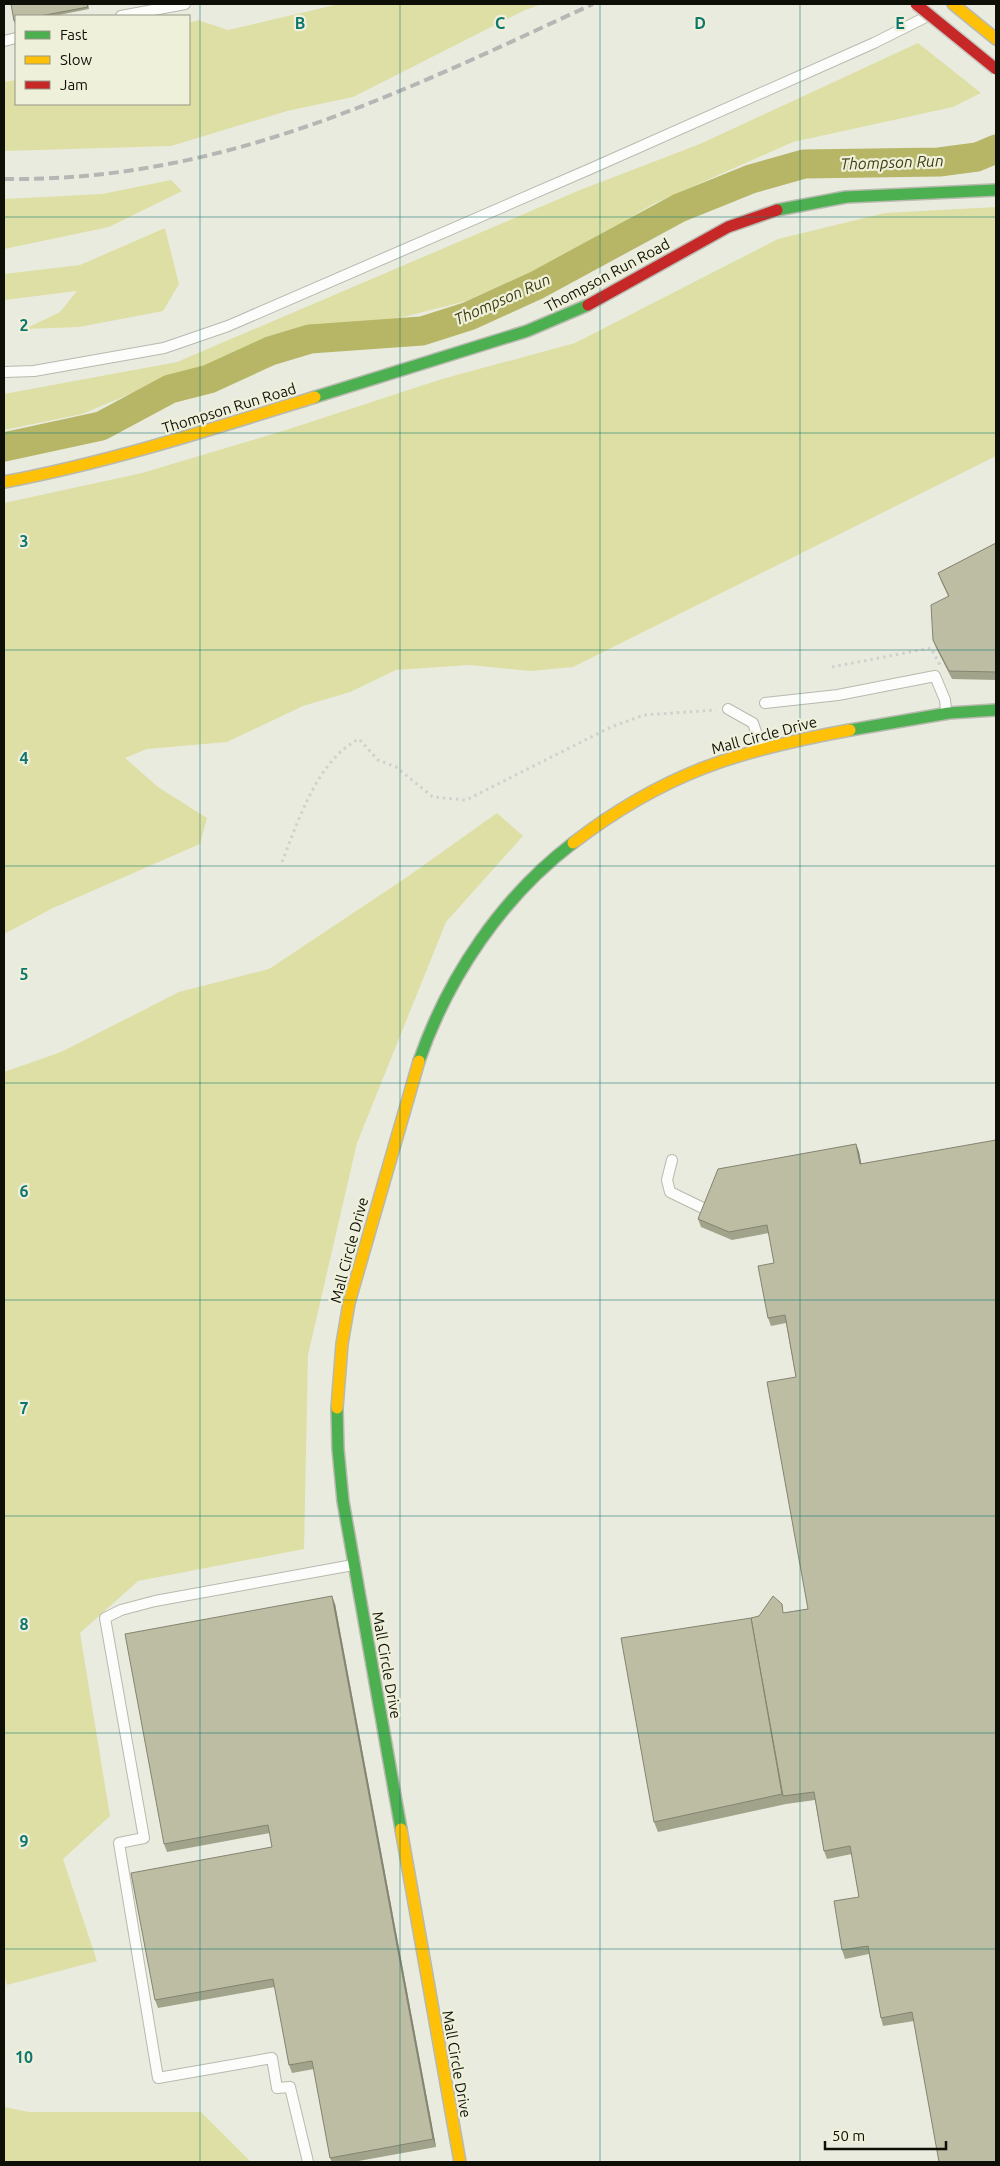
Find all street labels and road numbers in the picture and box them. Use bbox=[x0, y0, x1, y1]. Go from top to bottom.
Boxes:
street label: Thompson Run Road bbox=[542, 235, 672, 315]
street label: Thompson Run Road bbox=[160, 380, 298, 436]
street label: Mall Circle Drive bbox=[709, 713, 819, 757]
street label: Mall Circle Drive bbox=[327, 1195, 371, 1305]
street label: Mall Circle Drive bbox=[369, 1610, 405, 1720]
street label: Mall Circle Drive bbox=[439, 2009, 475, 2119]

